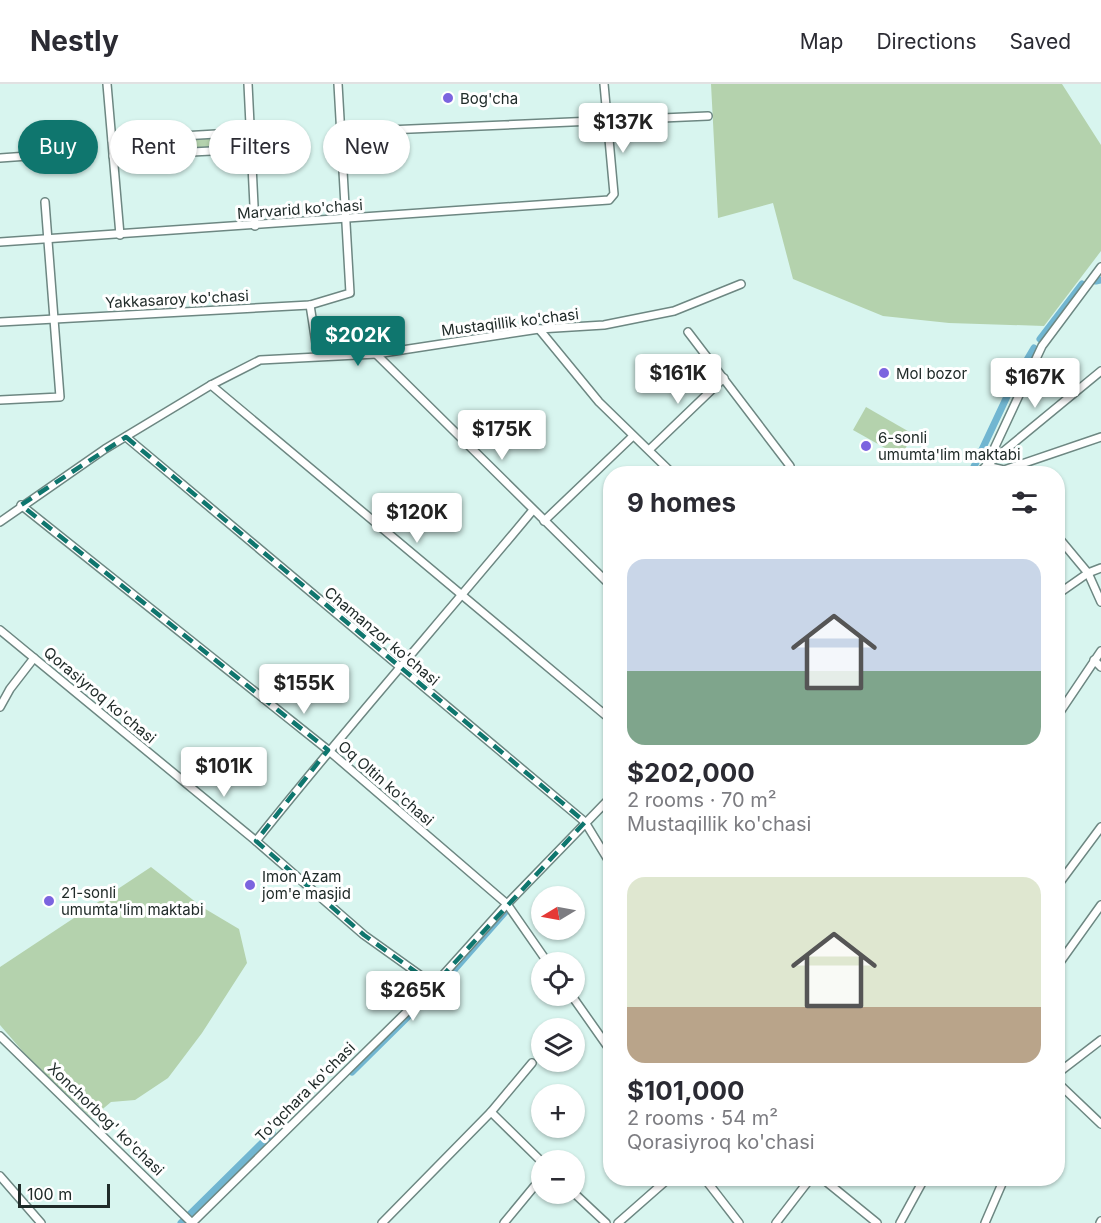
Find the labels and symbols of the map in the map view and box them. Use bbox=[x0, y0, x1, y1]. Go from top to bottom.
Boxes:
place label: Bog'cha bbox=[460, 89, 518, 108]
marker: Bog'cha bbox=[441, 91, 455, 105]
pin: $137K bbox=[581, 103, 665, 154]
street label: Marvarid ko'chasi bbox=[237, 195, 363, 223]
street label: Yakkasaroy ko'chasi bbox=[105, 286, 249, 312]
street label: Mustaqillik ko'chasi bbox=[440, 304, 580, 340]
pin: $202K bbox=[316, 316, 400, 367]
pin: $161K bbox=[636, 354, 720, 405]
pin: $167K bbox=[993, 358, 1077, 409]
place label: Mol bozor bbox=[896, 364, 967, 383]
marker: Mol bozor bbox=[877, 366, 891, 380]
pin: $175K bbox=[460, 410, 544, 461]
place label: 6-sonli umumta'lim maktabi bbox=[878, 428, 1021, 464]
marker: 6-sonli umumta'lim maktabi bbox=[859, 439, 873, 453]
pin: $120K bbox=[375, 493, 459, 544]
street label: Chamanzor ko'chasi bbox=[321, 582, 443, 690]
street label: Qorasiyroq ko'chasi bbox=[40, 643, 160, 747]
pin: $155K bbox=[262, 664, 346, 715]
street label: Oq Oltin ko'chasi bbox=[334, 736, 438, 830]
pin: $101K bbox=[182, 747, 266, 798]
place label: Imon Azam jom'e masjid bbox=[261, 867, 351, 903]
marker: Imon Azam jom'e masjid bbox=[243, 878, 257, 892]
place label: 21-sonli umumta'lim maktabi bbox=[61, 883, 204, 919]
north arrow bbox=[531, 886, 585, 940]
marker: 21-sonli umumta'lim maktabi bbox=[42, 894, 56, 908]
pin: $265K bbox=[371, 971, 455, 1022]
street label: To'qchara ko'chasi bbox=[251, 1038, 359, 1146]
street label: Xonchorbog' ko'chasi bbox=[44, 1059, 168, 1179]
scale bar bbox=[18, 1181, 110, 1208]

